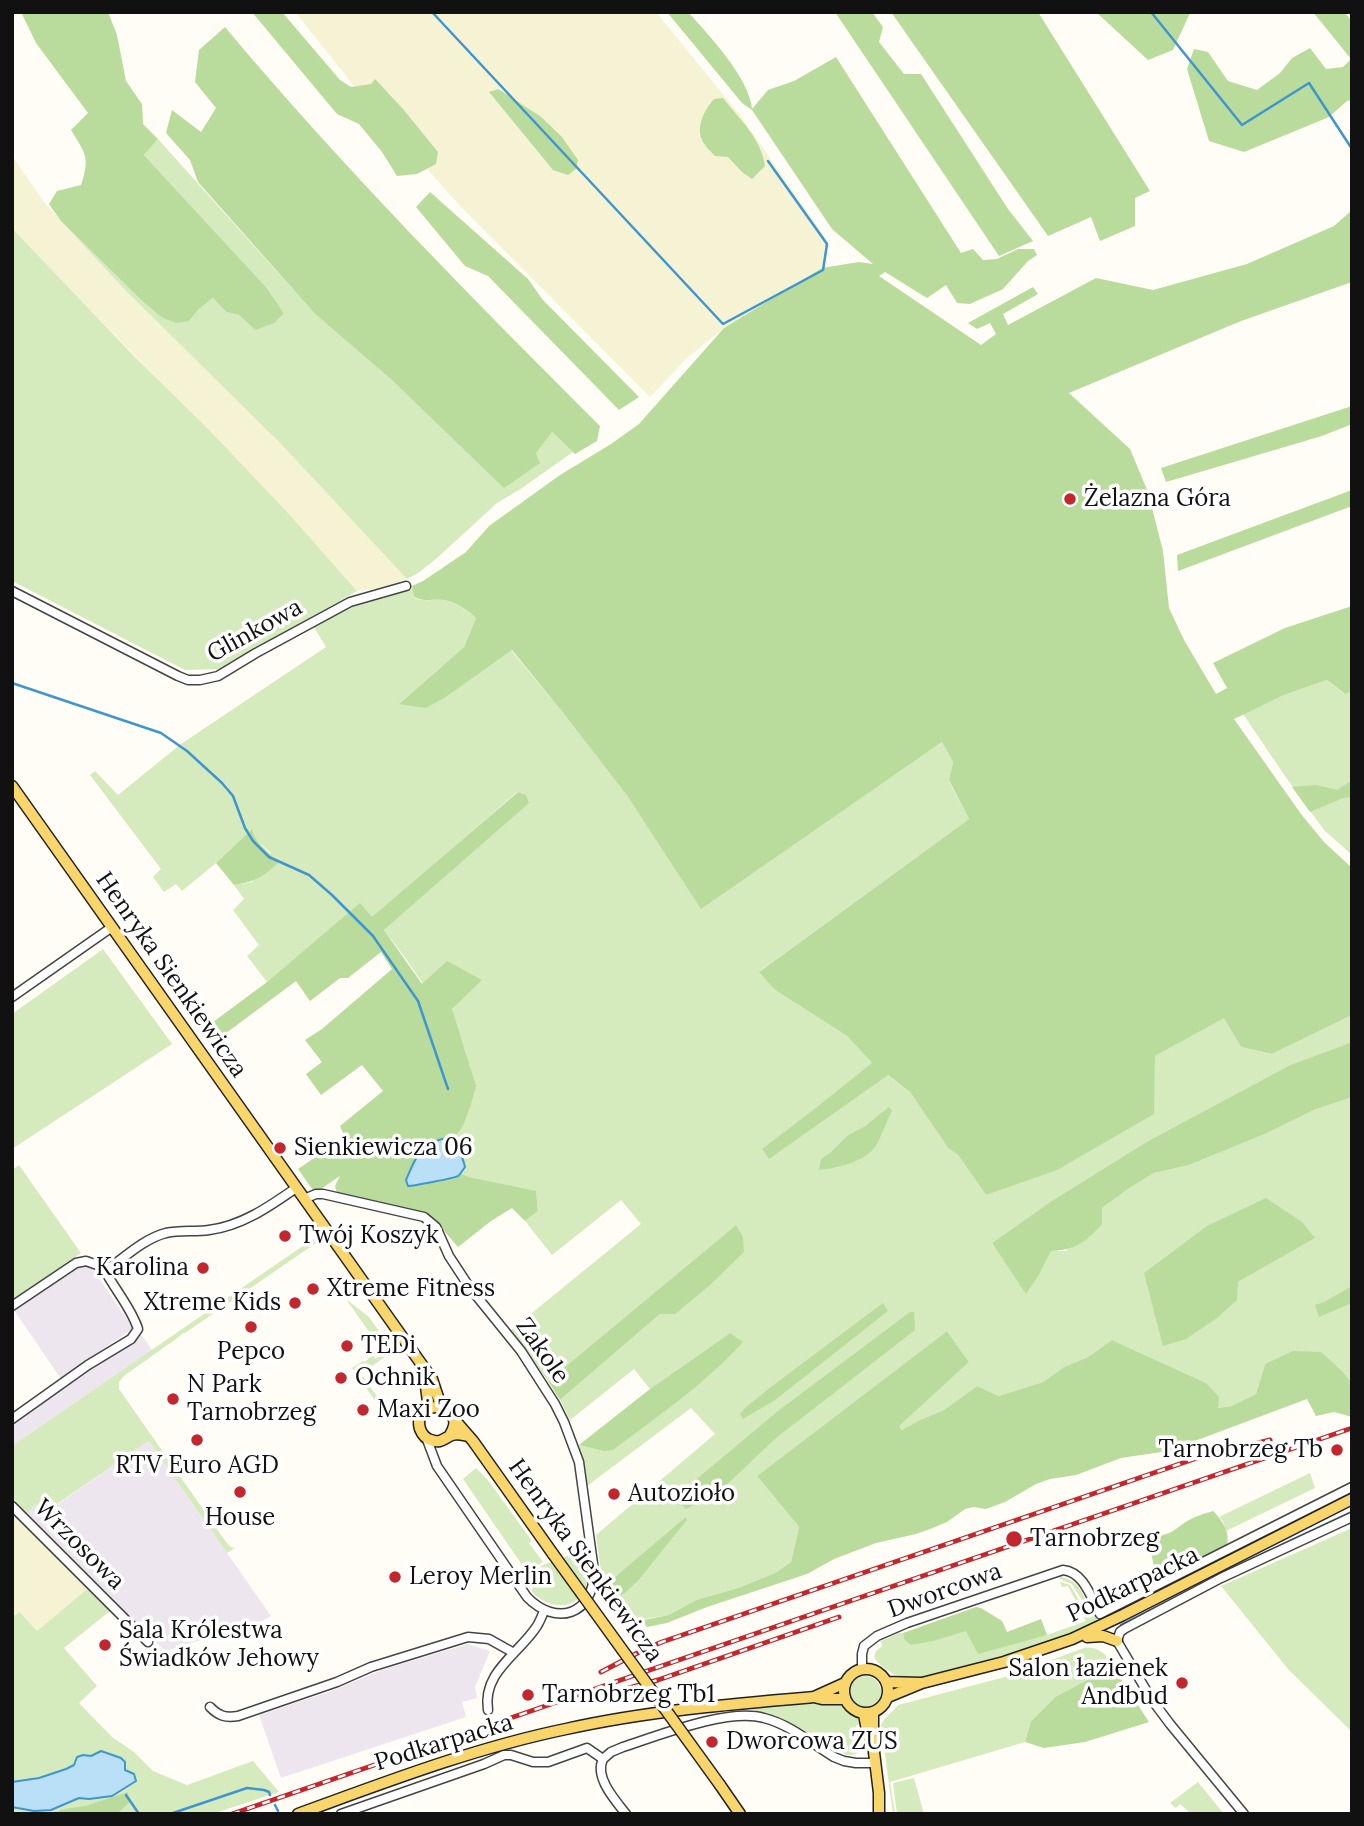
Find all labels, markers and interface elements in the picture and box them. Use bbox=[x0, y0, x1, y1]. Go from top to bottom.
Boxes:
place label: Żelazna Góra bbox=[1084, 485, 1231, 513]
marker: Żelazna Góra bbox=[1062, 491, 1078, 507]
street label: Glinkowa bbox=[203, 593, 307, 669]
street label: Henryka Sienkiewicza bbox=[89, 867, 253, 1083]
place label: Sienkiewicza 06 bbox=[294, 1134, 473, 1162]
marker: Sienkiewicza 06 bbox=[272, 1140, 288, 1156]
place label: Twój Koszyk bbox=[299, 1222, 439, 1250]
marker: Twój Koszyk bbox=[277, 1228, 293, 1244]
place label: Karolina bbox=[96, 1254, 189, 1282]
marker: Karolina bbox=[195, 1260, 211, 1276]
place label: Xtreme Fitness bbox=[327, 1275, 495, 1303]
marker: Xtreme Fitness bbox=[305, 1281, 321, 1297]
place label: Xtreme Kids bbox=[144, 1289, 281, 1317]
marker: Xtreme Kids bbox=[287, 1295, 303, 1311]
street label: Zakole bbox=[509, 1313, 575, 1389]
marker: Pepco bbox=[243, 1319, 259, 1335]
place label: TEDi bbox=[361, 1332, 416, 1360]
place label: Pepco bbox=[217, 1338, 285, 1366]
marker: TEDi bbox=[339, 1338, 355, 1354]
place label: Ochnik bbox=[355, 1364, 435, 1392]
marker: Ochnik bbox=[333, 1370, 349, 1386]
place label: N Park Tarnobrzeg bbox=[187, 1371, 316, 1427]
marker: N Park Tarnobrzeg bbox=[165, 1391, 181, 1407]
place label: Maxi Zoo bbox=[377, 1396, 480, 1424]
marker: Maxi Zoo bbox=[355, 1402, 371, 1418]
marker: RTV Euro AGD bbox=[189, 1432, 205, 1448]
place label: Tarnobrzeg Tb bbox=[1158, 1436, 1323, 1464]
marker: Tarnobrzeg Tb bbox=[1329, 1442, 1345, 1458]
place label: RTV Euro AGD bbox=[115, 1452, 279, 1480]
street label: Henryka Sienkiewicza bbox=[502, 1454, 668, 1668]
place label: Autozioło bbox=[628, 1480, 735, 1508]
marker: House bbox=[232, 1484, 248, 1500]
marker: Autozioło bbox=[606, 1486, 622, 1502]
street label: Wrzosowa bbox=[28, 1494, 130, 1596]
place label: House bbox=[205, 1504, 275, 1532]
place label: Tarnobrzeg bbox=[1030, 1525, 1159, 1553]
marker: Tarnobrzeg bbox=[1004, 1529, 1024, 1549]
street label: Podkarpacka bbox=[1062, 1541, 1204, 1629]
street label: Dworcowa bbox=[884, 1557, 1006, 1625]
place label: Leroy Merlin bbox=[409, 1563, 552, 1591]
marker: Leroy Merlin bbox=[387, 1569, 403, 1585]
place label: Sala Królestwa Świadków Jehowy bbox=[119, 1617, 319, 1673]
marker: Sala Królestwa Świadków Jehowy bbox=[97, 1637, 113, 1653]
place label: Salon łazienek Andbud bbox=[1008, 1655, 1168, 1711]
marker: Salon łazienek Andbud bbox=[1174, 1675, 1190, 1691]
place label: Tarnobrzeg Tb1 bbox=[542, 1681, 715, 1709]
marker: Tarnobrzeg Tb1 bbox=[520, 1687, 536, 1703]
street label: Podkarpacka bbox=[371, 1708, 517, 1778]
place label: Dworcowa ZUS bbox=[726, 1728, 898, 1756]
marker: Dworcowa ZUS bbox=[704, 1734, 720, 1750]

